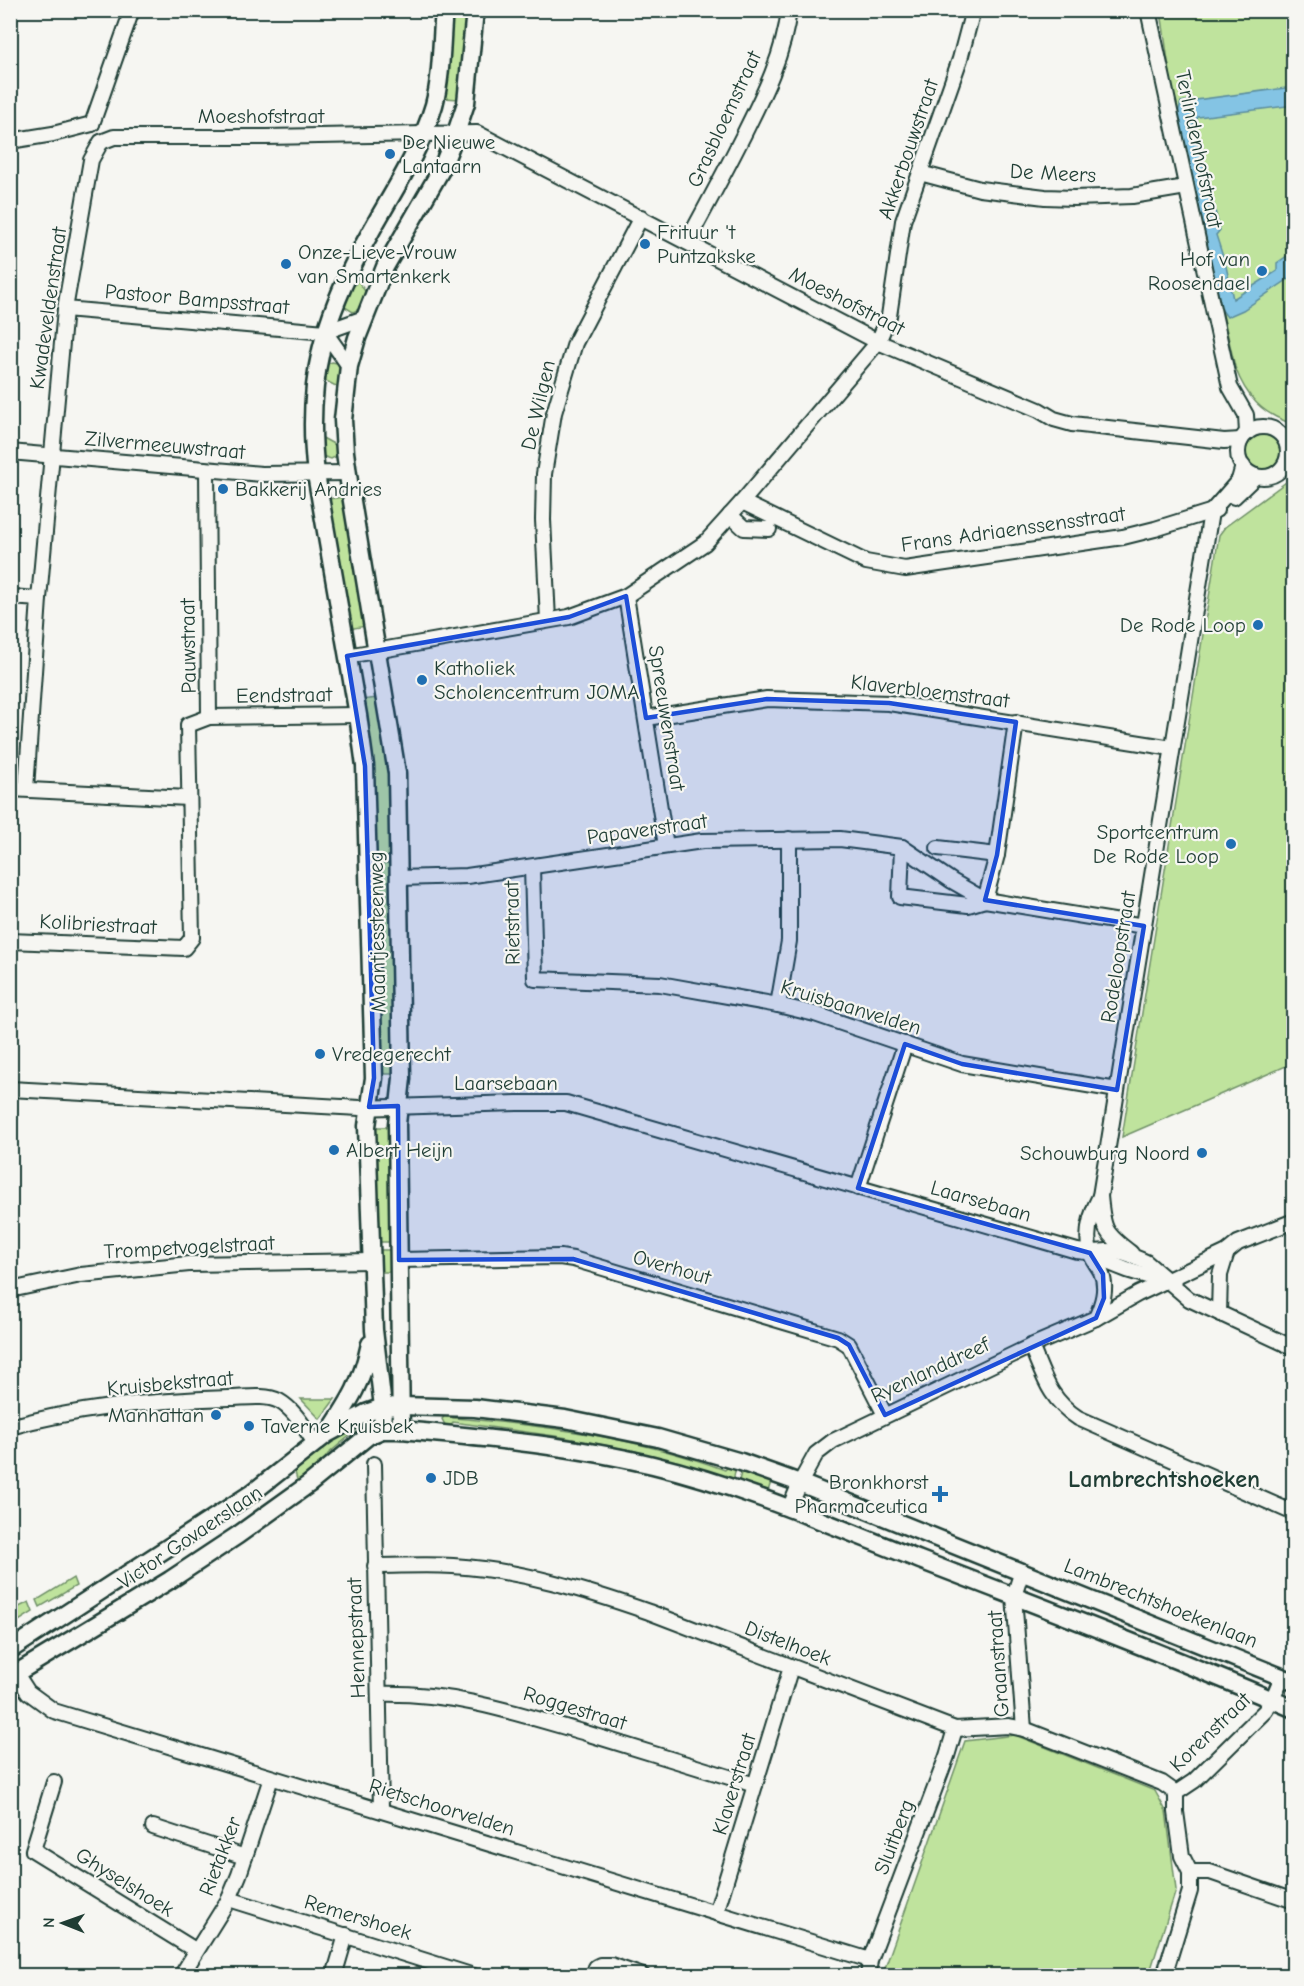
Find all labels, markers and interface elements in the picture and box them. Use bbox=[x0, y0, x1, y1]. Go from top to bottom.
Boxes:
street label: Grasbloemstraat bbox=[682, 46, 767, 191]
street label: Terlindenhofstraat bbox=[1171, 68, 1228, 231]
street label: Akkerbouwstraat bbox=[873, 75, 944, 222]
street label: Moeshofstraat bbox=[198, 104, 325, 128]
place label: De Nieuwe Lantaarn bbox=[402, 130, 495, 178]
marker: De Nieuwe Lantaarn bbox=[383, 147, 397, 161]
street label: De Meers bbox=[1009, 159, 1097, 187]
place label: Frituur 't Puntzakske bbox=[657, 220, 756, 268]
street label: Kwadeveldenstraat bbox=[25, 224, 71, 391]
marker: Frituur 't Puntzakske bbox=[638, 237, 652, 251]
place label: Onze-Lieve-Vrouw van Smartenkerk bbox=[297, 240, 457, 288]
place label: Hof van Roosendael bbox=[1148, 247, 1250, 295]
marker: Onze-Lieve-Vrouw van Smartenkerk bbox=[279, 257, 293, 271]
street label: Moeshofstraat bbox=[785, 262, 910, 341]
marker: Hof van Roosendael bbox=[1255, 264, 1269, 278]
street label: Pastoor Bampsstraat bbox=[104, 279, 291, 319]
street label: De Wilgen bbox=[516, 358, 560, 452]
street label: Zilvermeeuwstraat bbox=[84, 426, 247, 464]
place label: Bakkerij Andries bbox=[235, 477, 382, 501]
marker: Bakkerij Andries bbox=[216, 482, 230, 496]
street label: Frans Adriaenssensstraat bbox=[899, 501, 1128, 557]
street label: Pauwstraat bbox=[175, 597, 201, 694]
place label: De Rode Loop bbox=[1120, 613, 1246, 637]
marker: De Rode Loop bbox=[1251, 618, 1265, 632]
street label: Spreeuwenstraat bbox=[644, 643, 691, 794]
place label: Katholiek Scholencentrum JOMA bbox=[434, 656, 639, 704]
street label: Klaverbloemstraat bbox=[849, 669, 1012, 713]
marker: Katholiek Scholencentrum JOMA bbox=[415, 673, 429, 687]
street label: Eendstraat bbox=[236, 682, 333, 708]
street label: Papaverstraat bbox=[585, 809, 710, 849]
place label: Sportcentrum De Rode Loop bbox=[1093, 820, 1219, 868]
marker: Sportcentrum De Rode Loop bbox=[1224, 837, 1238, 851]
street label: Maantjessteenweg bbox=[364, 851, 390, 1013]
street label: Rietstraat bbox=[499, 880, 525, 965]
street label: Rodeloopstraat bbox=[1096, 888, 1140, 1025]
street label: Kolibriestraat bbox=[39, 909, 158, 939]
street label: Kruisbaanvelden bbox=[778, 974, 924, 1040]
place label: Vredegerecht bbox=[332, 1042, 452, 1066]
marker: Vredegerecht bbox=[313, 1047, 327, 1061]
street label: Laarsebaan bbox=[454, 1071, 558, 1095]
place label: Albert Heijn bbox=[346, 1138, 453, 1162]
place label: Schouwburg Noord bbox=[1020, 1141, 1190, 1165]
marker: Albert Heijn bbox=[327, 1143, 341, 1157]
marker: Schouwburg Noord bbox=[1195, 1146, 1209, 1160]
street label: Laarsebaan bbox=[928, 1175, 1034, 1227]
street label: Trompetvogelstraat bbox=[103, 1230, 276, 1263]
street label: Overhout bbox=[630, 1244, 715, 1290]
street label: Ryenlanddreef bbox=[867, 1332, 994, 1408]
street label: Kruisbekstraat bbox=[106, 1365, 235, 1400]
place label: Manhattan bbox=[108, 1403, 204, 1427]
marker: Manhattan bbox=[209, 1408, 223, 1422]
place label: Taverne Kruisbek bbox=[261, 1414, 413, 1438]
marker: Taverne Kruisbek bbox=[242, 1419, 256, 1433]
district label: Lambrechtshoeken bbox=[1068, 1465, 1260, 1493]
place label: JDB bbox=[443, 1466, 479, 1490]
place label: Bronkhorst Pharmaceutica bbox=[795, 1470, 929, 1518]
marker: JDB bbox=[424, 1471, 438, 1485]
street label: Victor Govaerslaan bbox=[113, 1480, 267, 1594]
marker: Bronkhorst Pharmaceutica bbox=[933, 1487, 947, 1501]
street label: Lambrechtshoekenlaan bbox=[1061, 1553, 1261, 1653]
street label: Hennepstraat bbox=[342, 1576, 370, 1699]
street label: Graanstraat bbox=[982, 1609, 1014, 1718]
street label: Distelhoek bbox=[742, 1616, 834, 1670]
street label: Roggestraat bbox=[521, 1681, 630, 1735]
street label: Korenstraat bbox=[1165, 1687, 1256, 1777]
street label: Klaverstraat bbox=[707, 1729, 761, 1838]
street label: Rietschoorvelden bbox=[366, 1773, 518, 1841]
street label: Sluitberg bbox=[869, 1796, 919, 1878]
street label: Rietakker bbox=[194, 1812, 246, 1899]
street label: Ghyselshoek bbox=[71, 1842, 179, 1922]
street label: Remershoek bbox=[302, 1889, 414, 1945]
north arrow bbox=[33, 1893, 93, 1953]
text: N bbox=[40, 1917, 58, 1928]

